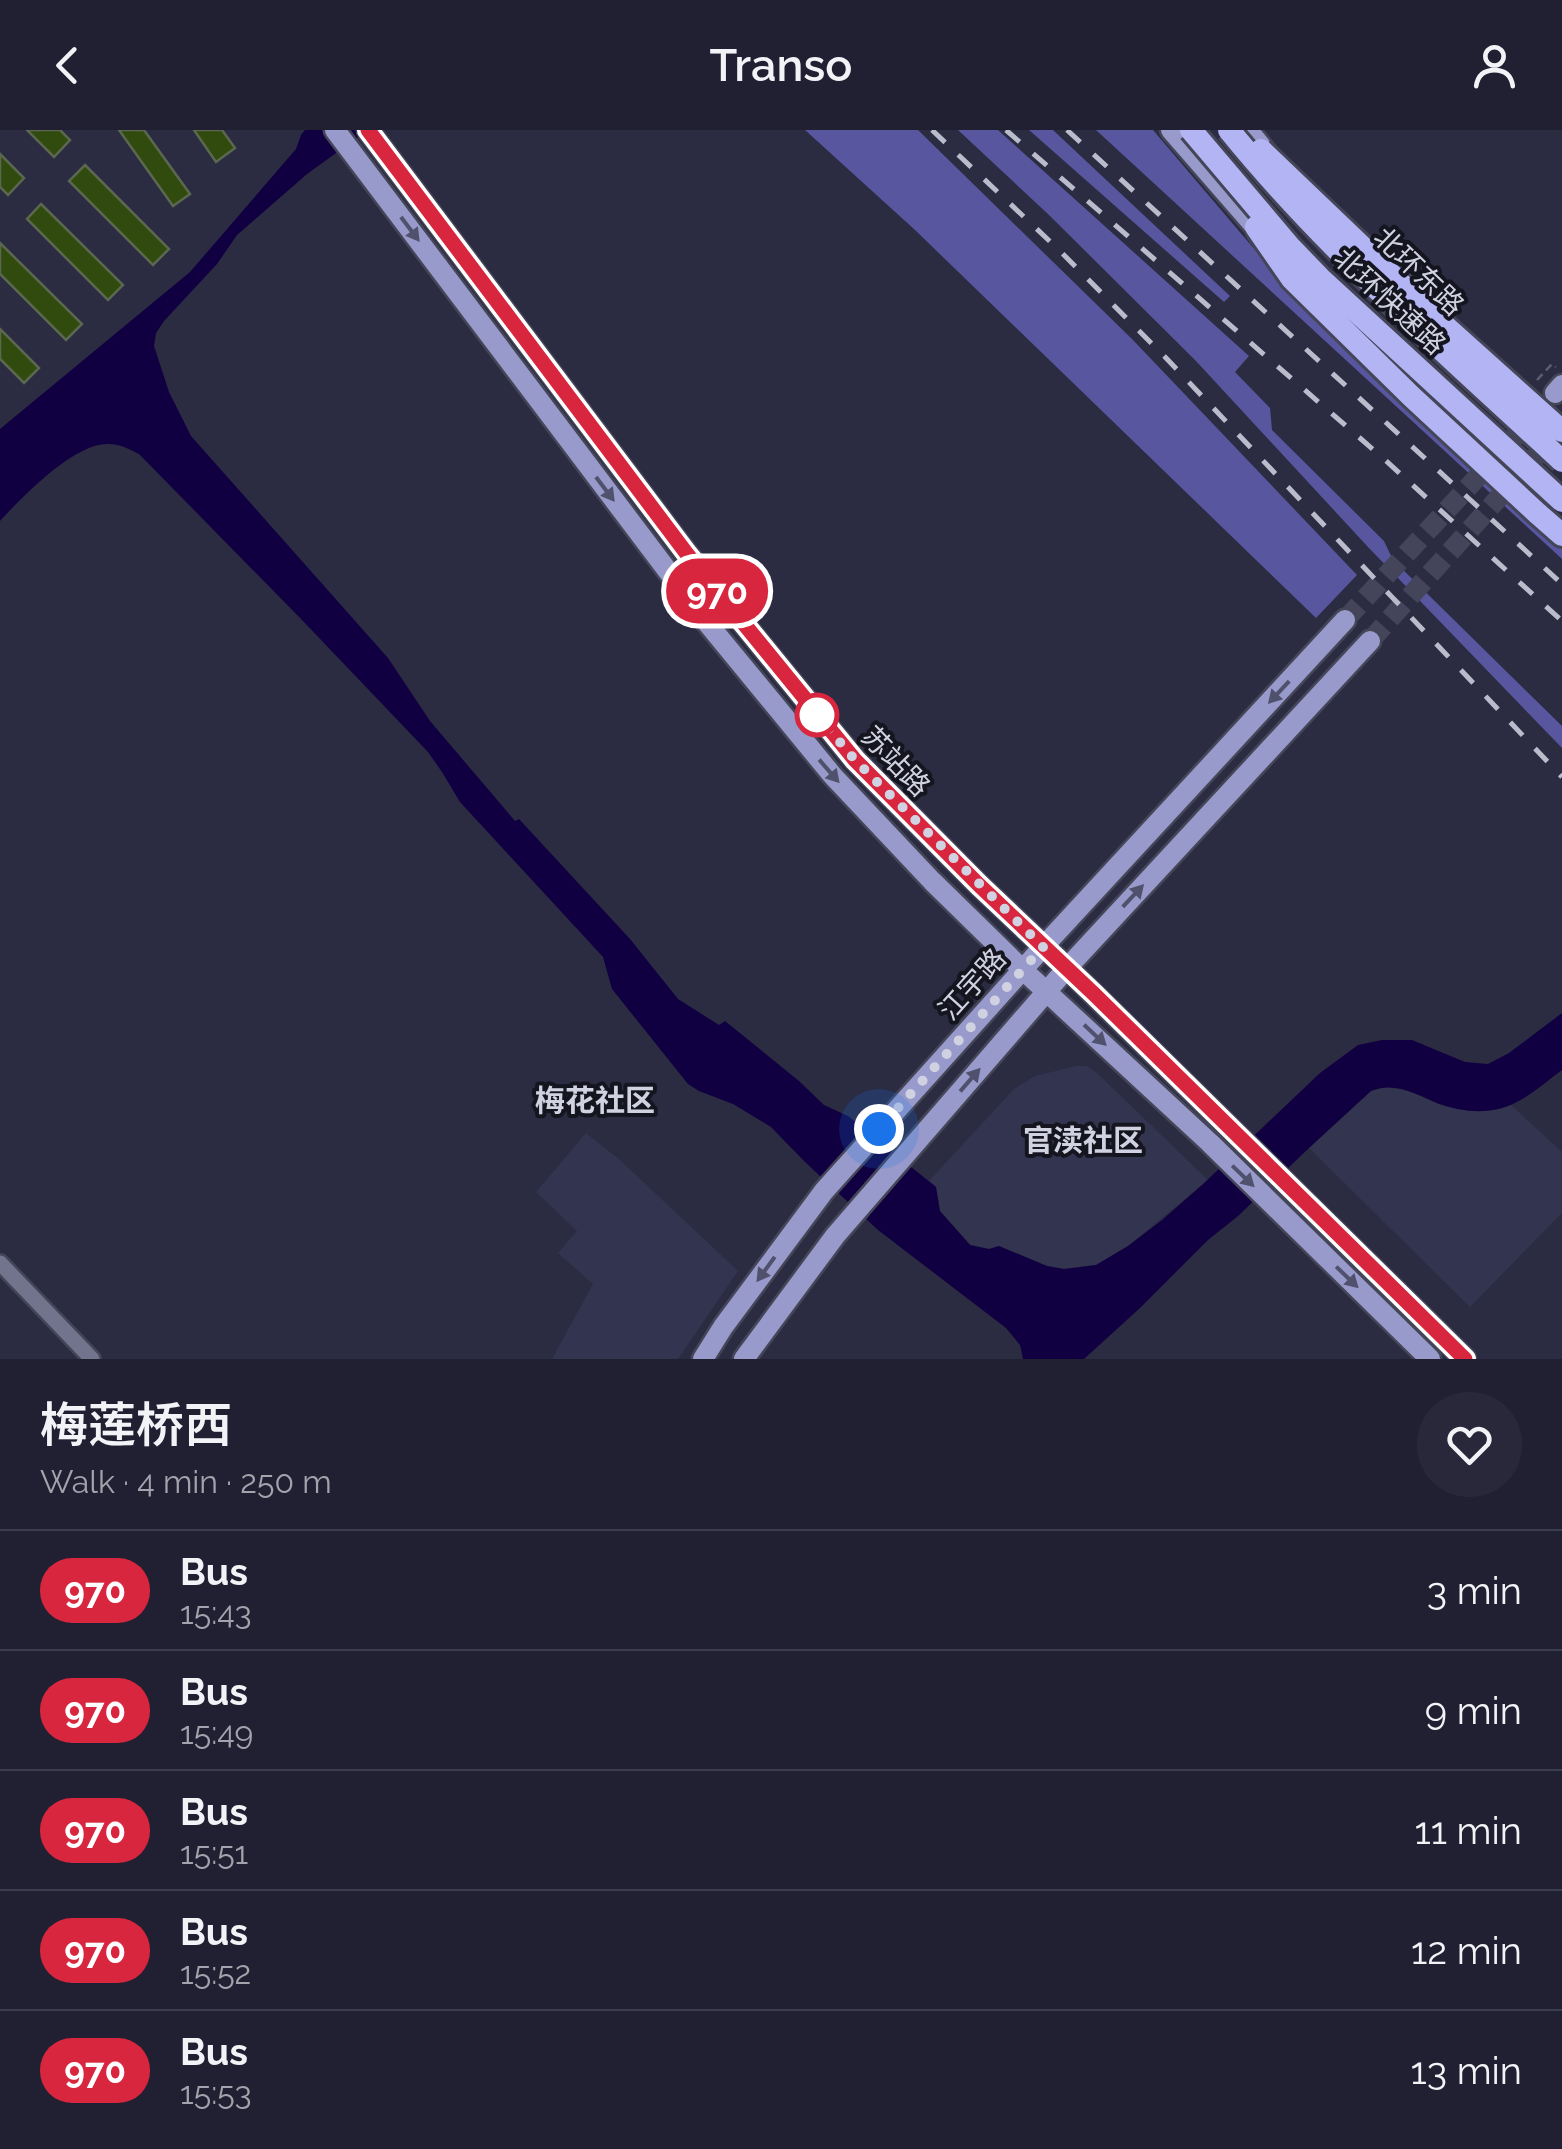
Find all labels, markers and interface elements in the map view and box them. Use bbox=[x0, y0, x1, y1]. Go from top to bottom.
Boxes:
icon: back bbox=[40, 38, 95, 93]
icon: person bbox=[1467, 38, 1522, 93]
text: Transo bbox=[710, 39, 852, 92]
one-way arrow bbox=[399, 216, 420, 242]
street label: 北环东路 bbox=[1367, 221, 1470, 322]
street label: 北环快速路 bbox=[1327, 242, 1452, 361]
one-way arrow bbox=[595, 476, 615, 502]
line badge: 970 bbox=[660, 558, 774, 624]
text: 970 bbox=[686, 571, 748, 612]
one-way arrow bbox=[1268, 679, 1291, 703]
unlabelled marker bbox=[796, 694, 838, 736]
street label: 苏站路 bbox=[855, 720, 937, 803]
one-way arrow bbox=[818, 758, 840, 783]
one-way arrow bbox=[1121, 884, 1144, 908]
street label: 江宇路 bbox=[932, 942, 1013, 1027]
one-way arrow bbox=[1083, 1023, 1107, 1046]
one-way arrow bbox=[959, 1067, 980, 1092]
district label: 梅花社区 bbox=[535, 1083, 655, 1118]
your location bbox=[854, 1104, 904, 1154]
district label: 官渎社区 bbox=[1023, 1123, 1143, 1158]
one-way arrow bbox=[1231, 1164, 1255, 1188]
one-way arrow bbox=[756, 1256, 776, 1282]
one-way arrow bbox=[1334, 1265, 1358, 1289]
button: heart bbox=[1417, 1392, 1522, 1497]
text: 梅莲桥西 bbox=[40, 1397, 232, 1453]
text: Walk · 4 min · 250 m bbox=[40, 1463, 332, 1500]
text: Bus bbox=[180, 1549, 248, 1594]
text: 3 min bbox=[1427, 1568, 1522, 1613]
text: 970 bbox=[64, 1570, 126, 1611]
text: 15:43 bbox=[180, 1594, 252, 1631]
text: Bus bbox=[180, 1669, 248, 1714]
text: 9 min bbox=[1425, 1688, 1522, 1733]
text: 970 bbox=[64, 1690, 126, 1731]
text: 15:49 bbox=[180, 1714, 253, 1751]
text: Bus bbox=[180, 1789, 248, 1834]
text: 11 min bbox=[1414, 1808, 1522, 1853]
text: 970 bbox=[64, 1810, 126, 1851]
text: 15:51 bbox=[180, 1834, 248, 1871]
text: Bus bbox=[180, 1909, 248, 1954]
text: 12 min bbox=[1411, 1928, 1522, 1973]
text: 970 bbox=[64, 1930, 126, 1971]
text: 15:52 bbox=[180, 1954, 251, 1991]
text: Bus bbox=[180, 2029, 248, 2074]
text: 13 min bbox=[1410, 2048, 1522, 2093]
text: 970 bbox=[64, 2050, 126, 2091]
text: 15:53 bbox=[180, 2074, 252, 2111]

